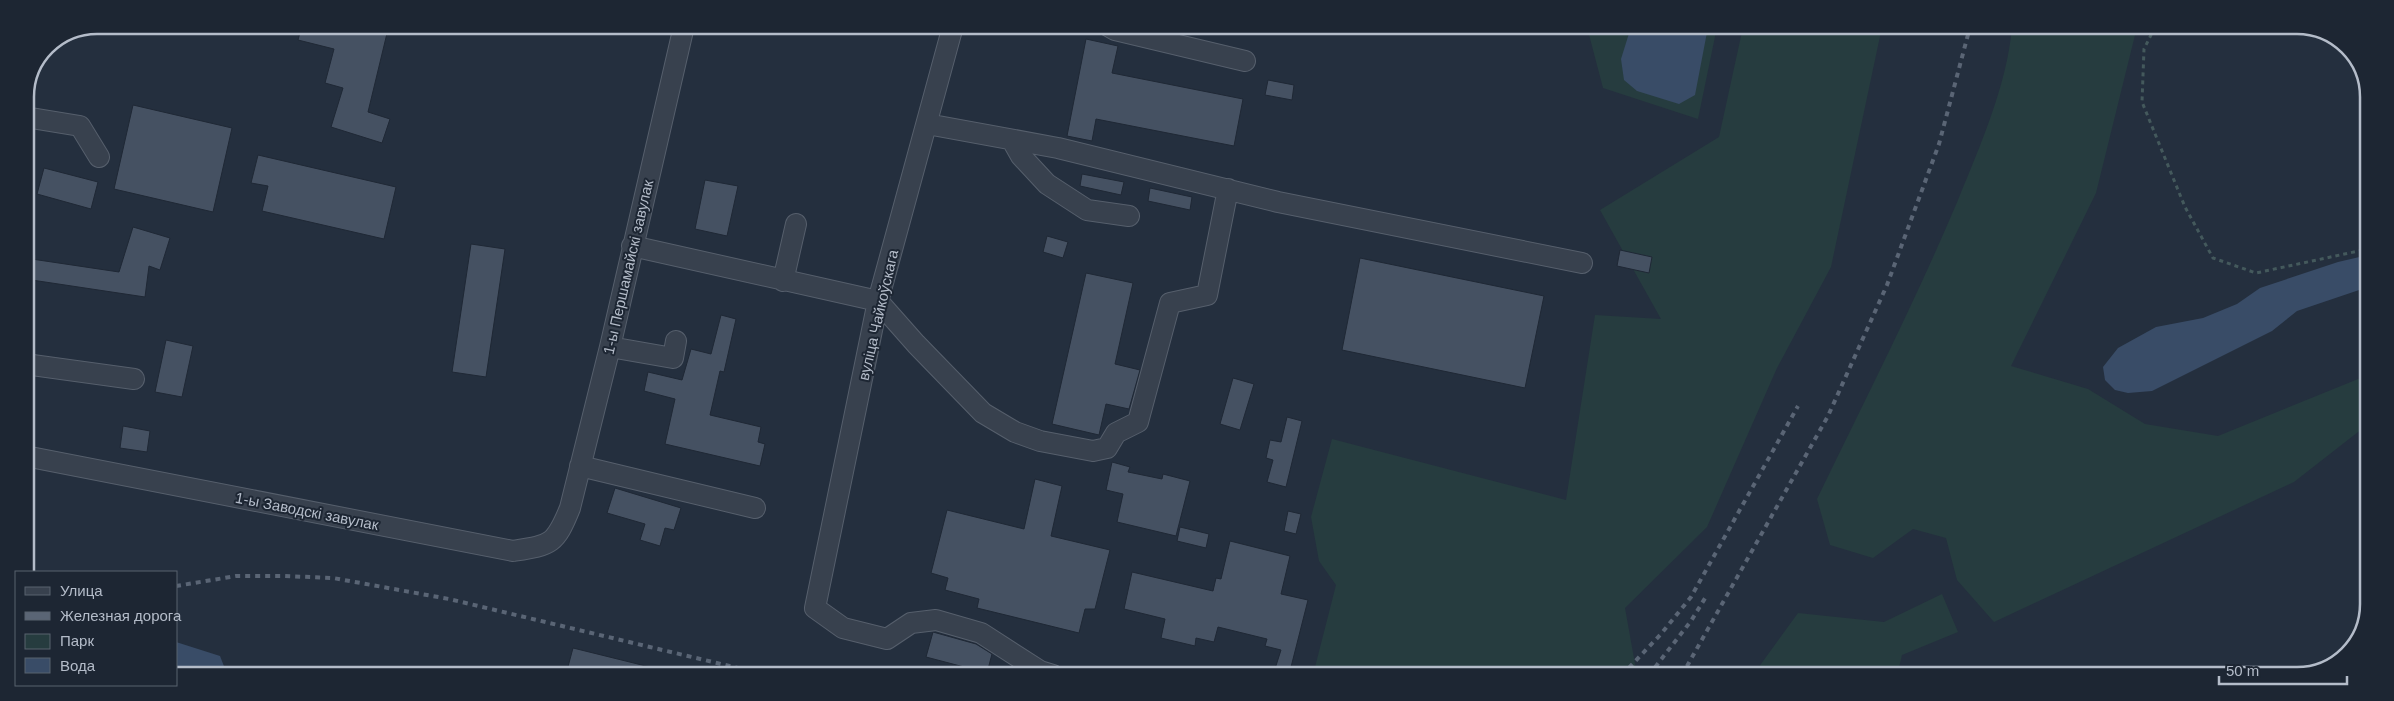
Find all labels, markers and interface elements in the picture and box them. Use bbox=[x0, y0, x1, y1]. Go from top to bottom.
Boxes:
street label: 1-ы Першамайскі завулак bbox=[600, 178, 656, 356]
street label: вуліца Чайкоўскага bbox=[855, 247, 901, 382]
street label: 1-ы Заводскі завулак bbox=[234, 489, 380, 533]
legend bbox=[15, 571, 178, 686]
text: Улица bbox=[60, 582, 103, 599]
text: Железная дорога bbox=[60, 607, 182, 624]
text: Парк bbox=[60, 632, 94, 649]
scale bar bbox=[2219, 654, 2346, 686]
text: Вода bbox=[60, 657, 96, 674]
text: 50 m bbox=[2226, 662, 2259, 679]

